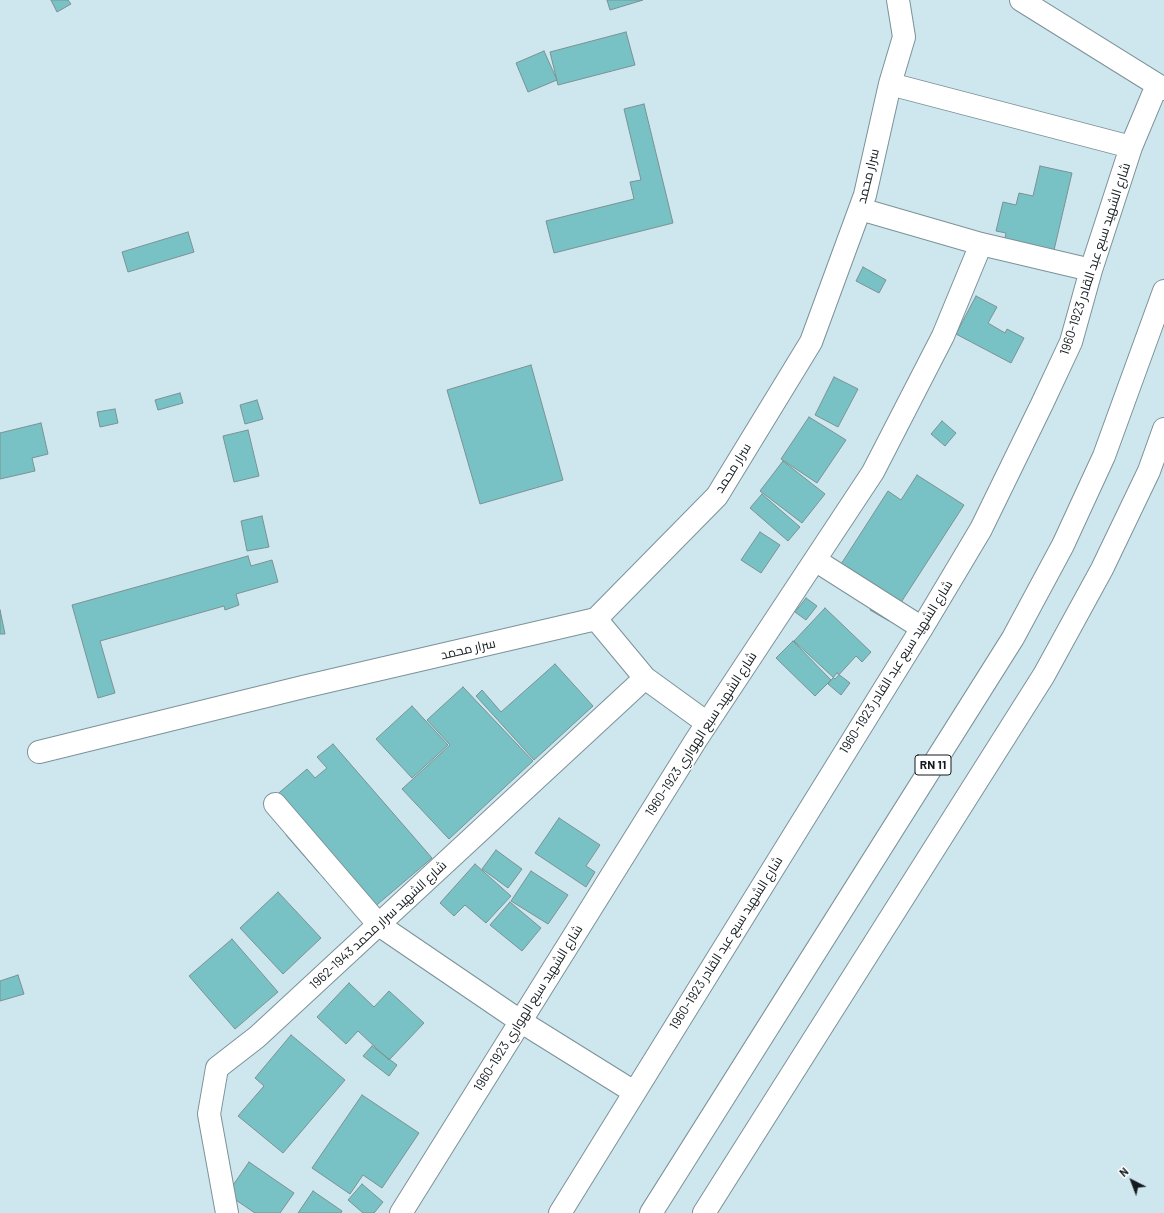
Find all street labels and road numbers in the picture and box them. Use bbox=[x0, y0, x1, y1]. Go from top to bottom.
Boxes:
street label: سرار محمد bbox=[854, 147, 882, 205]
street label: شارع الشهيد سبع عبد القادر 1923-1960 bbox=[1056, 161, 1134, 357]
street label: سرار محمد bbox=[712, 440, 754, 496]
street label: شارع الشهيد سبع عبد القادر 1923-1960 bbox=[836, 577, 956, 757]
street label: سرار محمد bbox=[439, 635, 497, 663]
street label: شارع الشهيد سبع الهواري 1923-1960 bbox=[642, 649, 760, 819]
road number: RN 11 bbox=[915, 755, 951, 775]
street label: شارع الشهيد سبع عبد القادر 1923-1960 bbox=[666, 853, 786, 1033]
street label: شارع الشهيد سرار محمد 1943-1962 bbox=[306, 857, 450, 993]
street label: شارع الشهيد سبع الهواري 1923-1960 bbox=[470, 922, 586, 1094]

